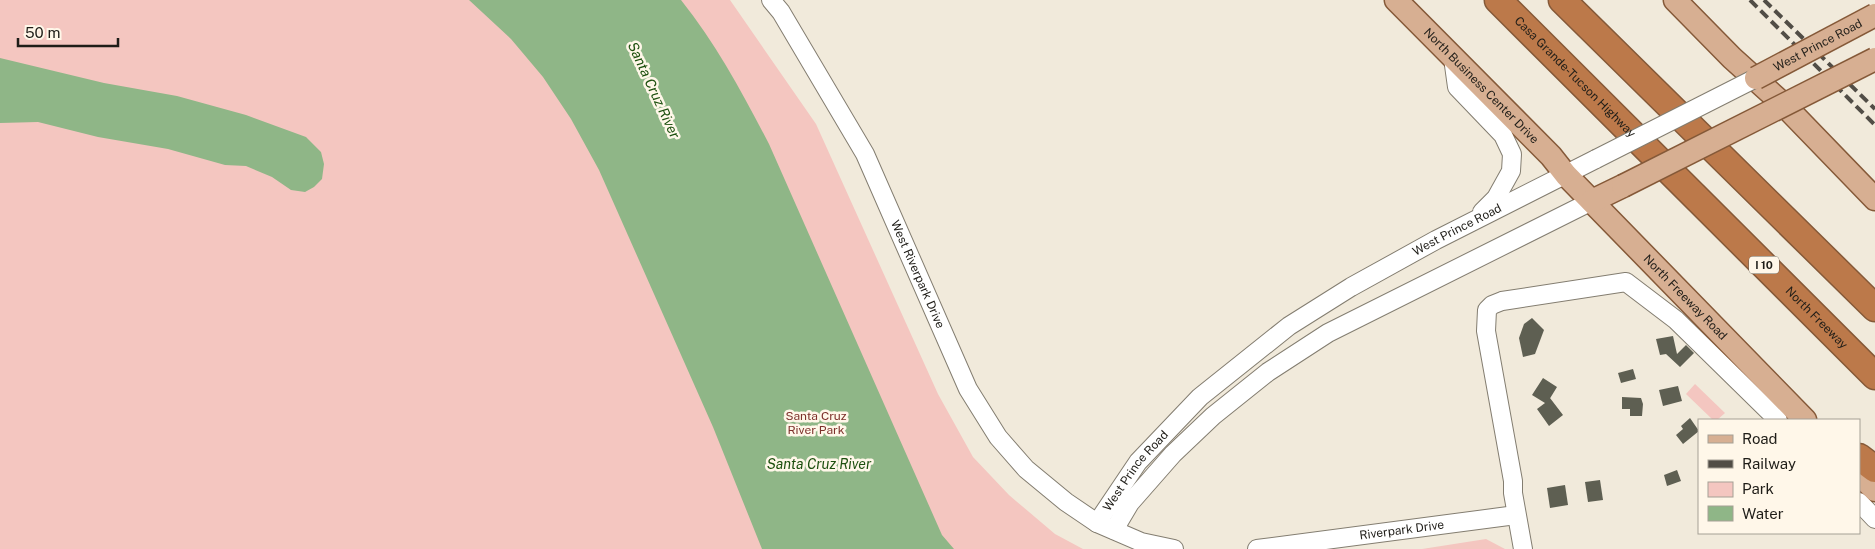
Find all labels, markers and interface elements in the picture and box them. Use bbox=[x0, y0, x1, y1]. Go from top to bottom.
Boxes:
street label: Casa Grande-Tucson Highway bbox=[1512, 14, 1639, 141]
scale bar bbox=[18, 15, 118, 47]
street label: West Prince Road bbox=[1771, 16, 1865, 74]
text: 50 m bbox=[25, 24, 60, 41]
street label: North Business Center Drive bbox=[1421, 25, 1542, 147]
water label: Santa Cruz River bbox=[625, 39, 684, 141]
street label: West Prince Road bbox=[1410, 201, 1504, 259]
street label: West Riverpark Drive bbox=[888, 218, 948, 331]
street label: North Freeway Road bbox=[1641, 252, 1730, 343]
road number: I 10 bbox=[1749, 256, 1779, 274]
street label: North Freeway bbox=[1783, 284, 1851, 352]
park label: Santa Cruz River Park bbox=[785, 409, 847, 437]
legend bbox=[1698, 419, 1860, 534]
street label: West Prince Road bbox=[1100, 428, 1171, 514]
text: Road bbox=[1742, 430, 1778, 447]
text: Railway bbox=[1742, 455, 1796, 472]
water label: Santa Cruz River bbox=[767, 456, 872, 472]
text: Park bbox=[1742, 480, 1774, 497]
text: Water bbox=[1742, 505, 1784, 522]
street label: Riverpark Drive bbox=[1359, 517, 1445, 542]

